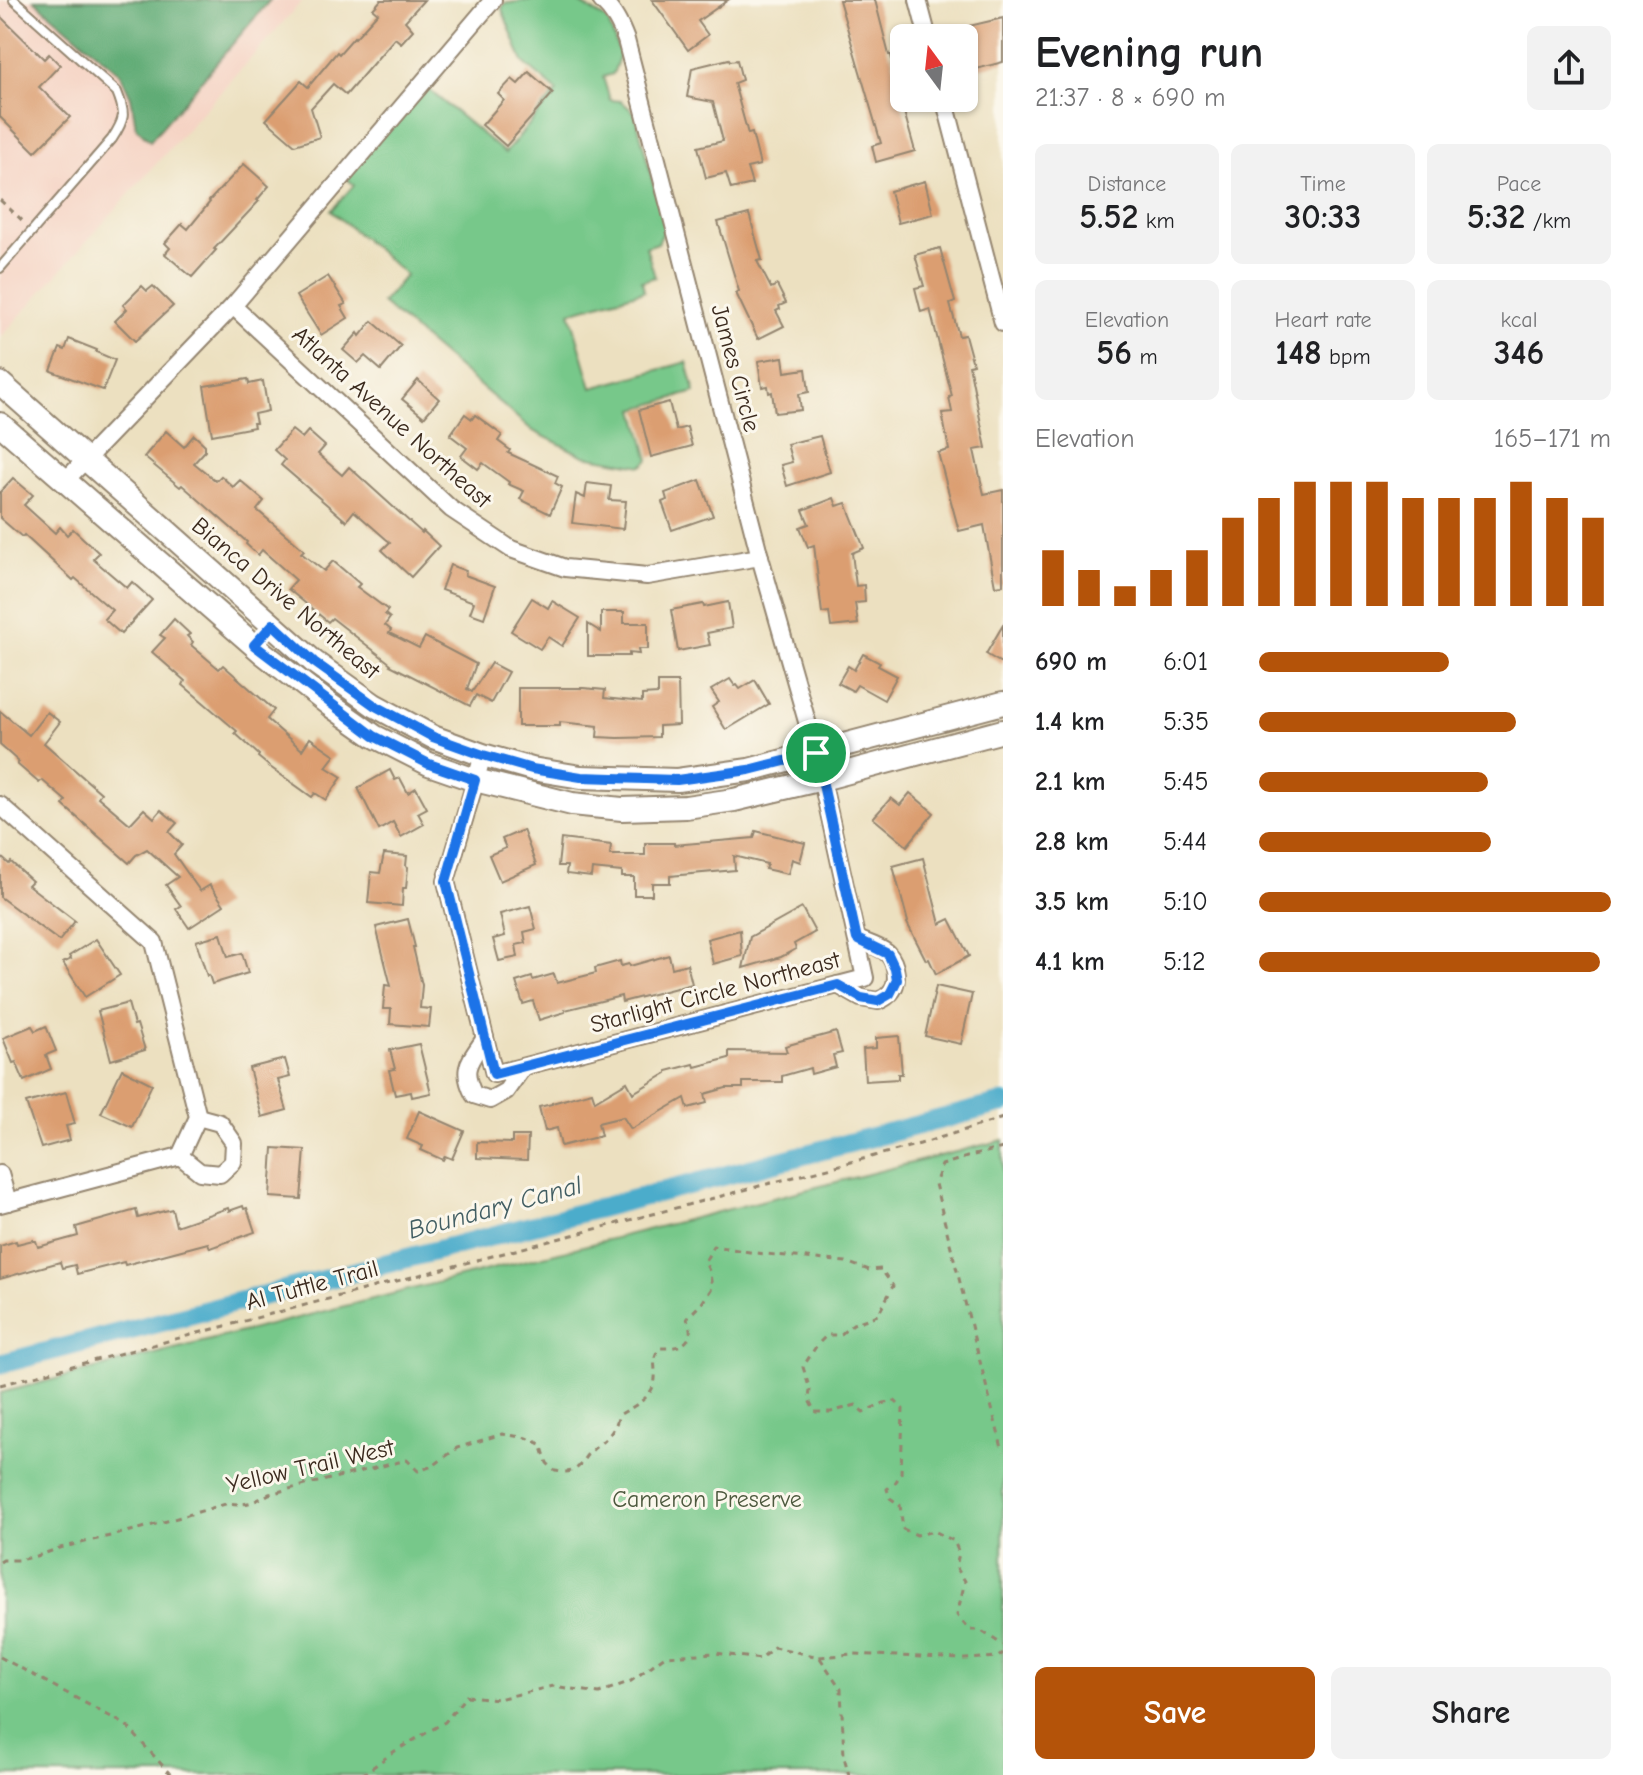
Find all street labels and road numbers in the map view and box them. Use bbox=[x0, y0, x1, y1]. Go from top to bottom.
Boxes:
street label: James Circle bbox=[706, 301, 766, 435]
street label: Atlanta Avenue Northeast bbox=[287, 320, 498, 515]
street label: Bianca Drive Northeast bbox=[186, 511, 386, 685]
street label: Starlight Circle Northeast bbox=[587, 945, 844, 1039]
street label: Al Tuttle Trail bbox=[243, 1254, 381, 1316]
street label: Yellow Trail West bbox=[224, 1433, 398, 1499]

